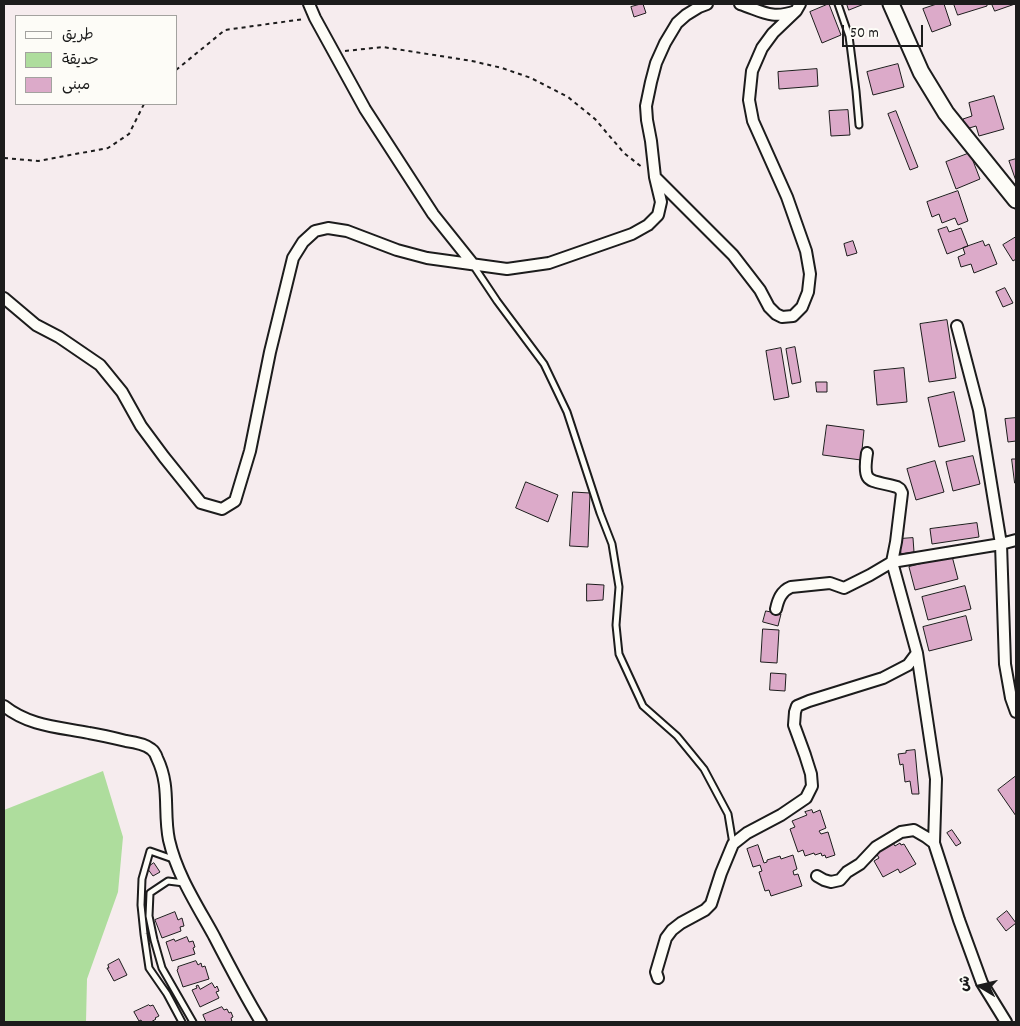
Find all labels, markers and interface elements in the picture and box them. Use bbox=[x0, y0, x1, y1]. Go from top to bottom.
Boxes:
legend bbox=[15, 15, 178, 105]
scale bar bbox=[845, 15, 926, 47]
text: 50 m bbox=[850, 23, 879, 45]
text: طريق bbox=[62, 25, 94, 47]
text: حديقة bbox=[62, 50, 99, 72]
text: مبنى bbox=[62, 75, 90, 97]
north arrow bbox=[955, 961, 1005, 1011]
text: ش bbox=[954, 974, 976, 993]

